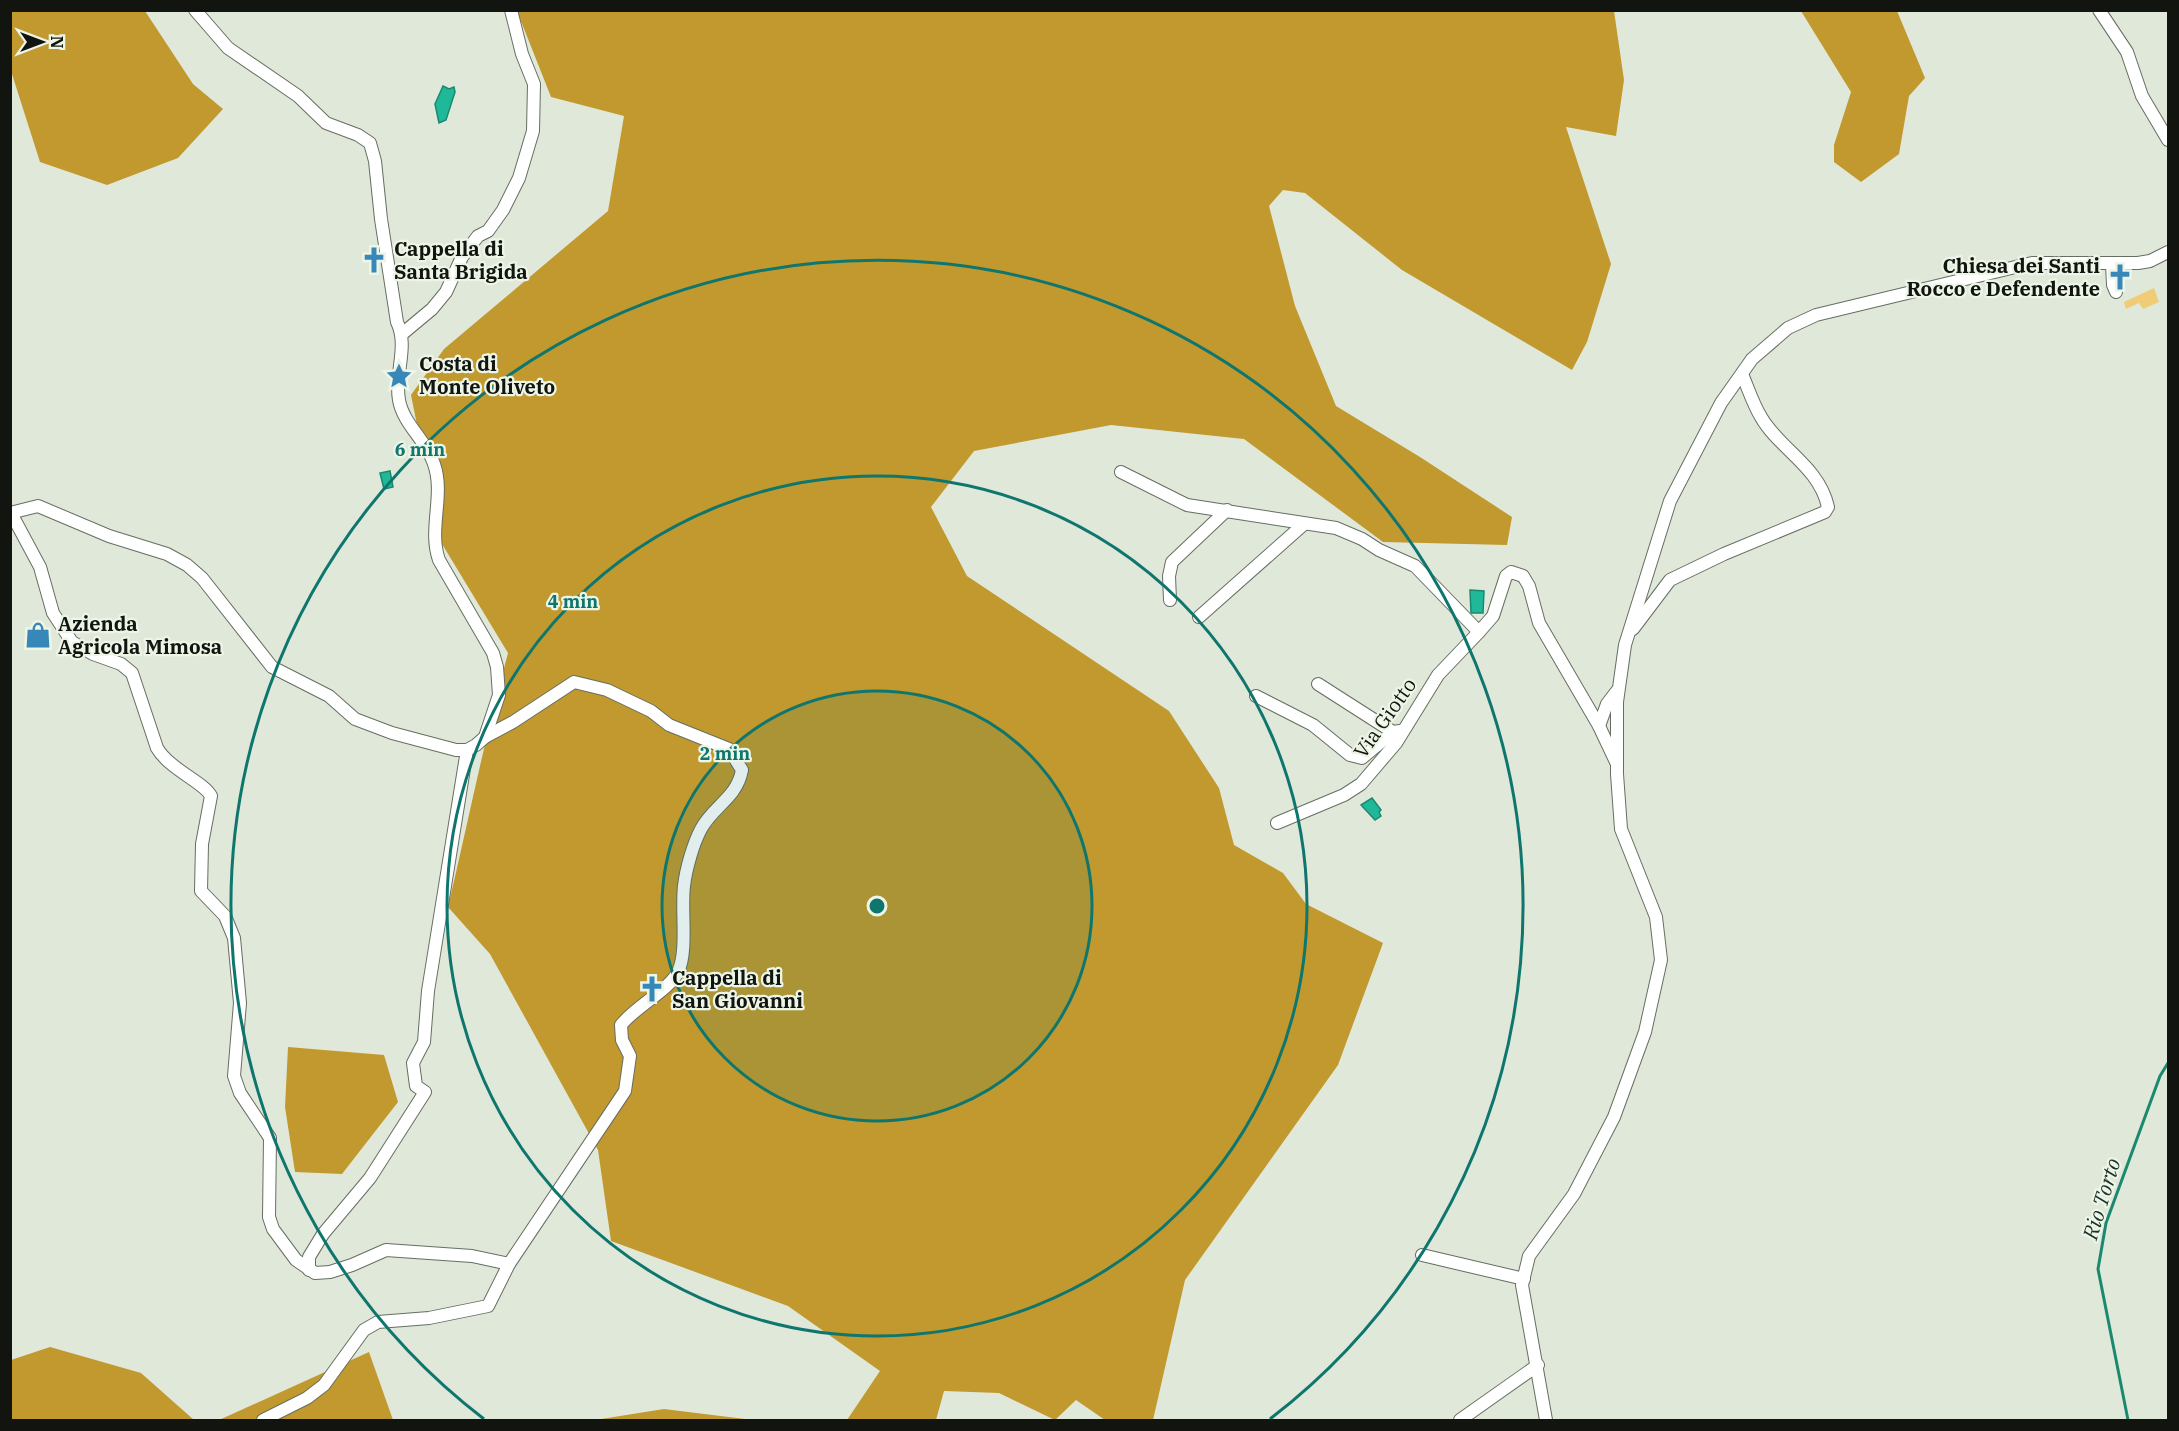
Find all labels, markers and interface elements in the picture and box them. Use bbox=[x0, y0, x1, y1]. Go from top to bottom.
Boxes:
north arrow bbox=[12, 12, 72, 72]
text: N bbox=[47, 36, 67, 48]
place label: Cappella di Santa Brigida bbox=[394, 235, 528, 285]
church icon: Cappella di Santa Brigida bbox=[359, 245, 389, 275]
place label: Chiesa dei Santi Rocco e Defendente bbox=[1906, 252, 2100, 302]
church icon: Chiesa dei Santi Rocco e Defendente bbox=[2105, 262, 2135, 292]
place label: Costa di Monte Oliveto bbox=[419, 350, 555, 400]
place icon: Costa di Monte Oliveto bbox=[384, 361, 414, 391]
text: 6 min bbox=[395, 438, 445, 461]
text: 4 min bbox=[548, 590, 598, 613]
place label: Azienda Agricola Mimosa bbox=[58, 610, 222, 660]
shop icon: Azienda Agricola Mimosa bbox=[23, 620, 53, 650]
street label: Via Giotto bbox=[1347, 672, 1422, 763]
text: 2 min bbox=[700, 742, 750, 765]
centre of rings bbox=[867, 896, 887, 916]
place label: Cappella di San Giovanni bbox=[672, 964, 803, 1014]
church icon: Cappella di San Giovanni bbox=[637, 974, 667, 1004]
water label: Rio Torto bbox=[2075, 1155, 2127, 1244]

